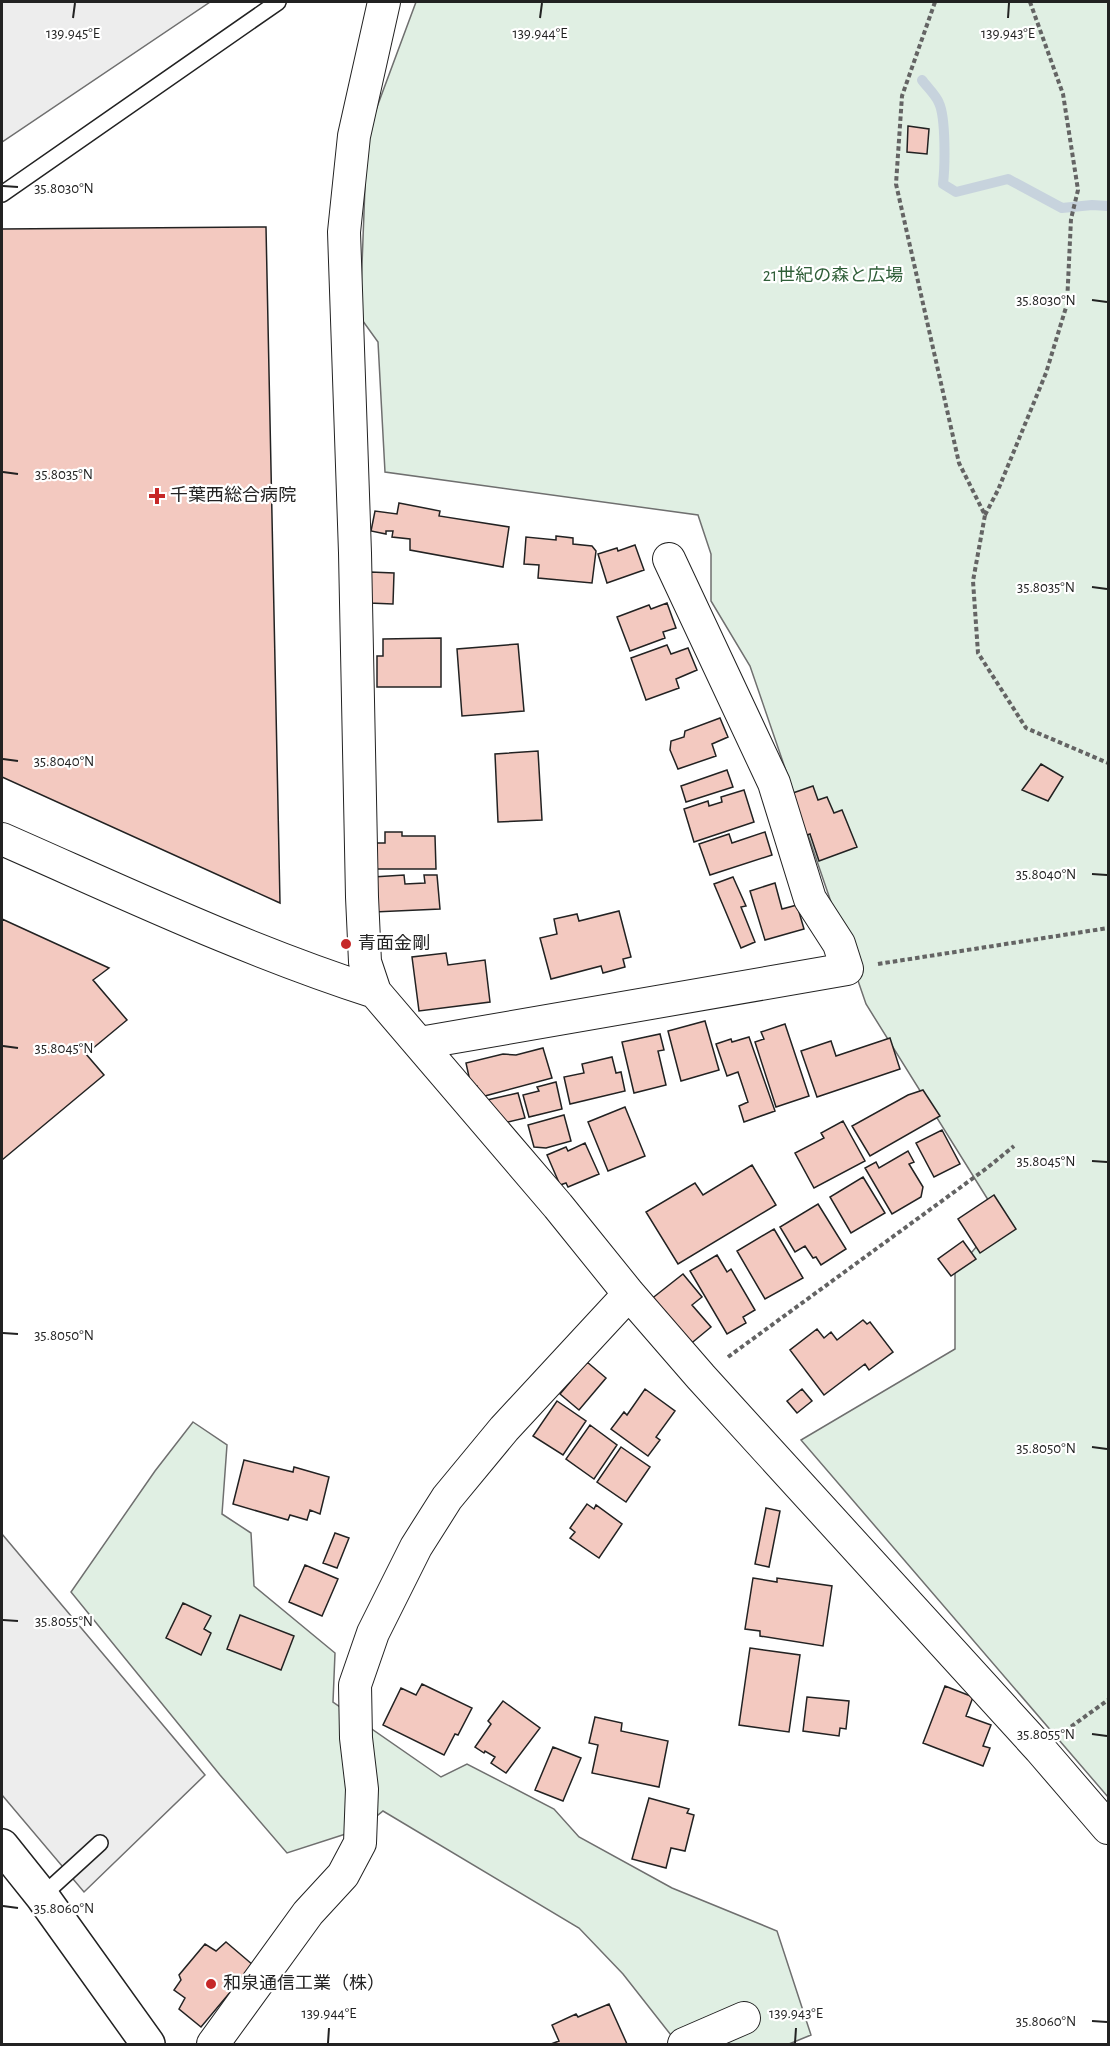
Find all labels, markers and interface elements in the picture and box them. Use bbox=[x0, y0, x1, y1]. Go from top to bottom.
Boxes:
text: 139.945°E bbox=[46, 26, 100, 41]
text: 139.944°E bbox=[513, 26, 567, 41]
text: 139.943°E bbox=[981, 26, 1035, 41]
text: 35.8030°N bbox=[34, 181, 94, 196]
park label: 21世紀の森と広場 bbox=[763, 266, 903, 285]
text: 35.8030°N bbox=[1016, 293, 1076, 308]
text: 35.8035°N bbox=[35, 467, 93, 482]
place label: 千葉西総合病院 bbox=[170, 485, 296, 505]
marker: 千葉西総合病院 bbox=[148, 487, 166, 505]
text: 35.8035°N bbox=[1017, 580, 1075, 595]
text: 35.8040°N bbox=[34, 754, 94, 769]
text: 35.8040°N bbox=[1016, 867, 1076, 882]
place label: 青面金剛 bbox=[358, 934, 430, 953]
marker: 青面金剛 bbox=[339, 937, 353, 951]
text: 35.8045°N bbox=[34, 1041, 94, 1056]
text: 35.8045°N bbox=[1016, 1154, 1076, 1169]
text: 35.8050°N bbox=[34, 1328, 94, 1343]
text: 35.8050°N bbox=[1016, 1441, 1076, 1456]
text: 35.8055°N bbox=[35, 1614, 93, 1629]
text: 35.8055°N bbox=[1017, 1727, 1075, 1742]
text: 35.8060°N bbox=[34, 1901, 94, 1916]
place label: 和泉通信工業（株） bbox=[223, 1973, 385, 1993]
marker: 和泉通信工業（株） bbox=[204, 1977, 218, 1991]
text: 139.944°E bbox=[302, 2006, 356, 2021]
text: 139.943°E bbox=[769, 2006, 823, 2021]
text: 35.8060°N bbox=[1016, 2014, 1076, 2029]

